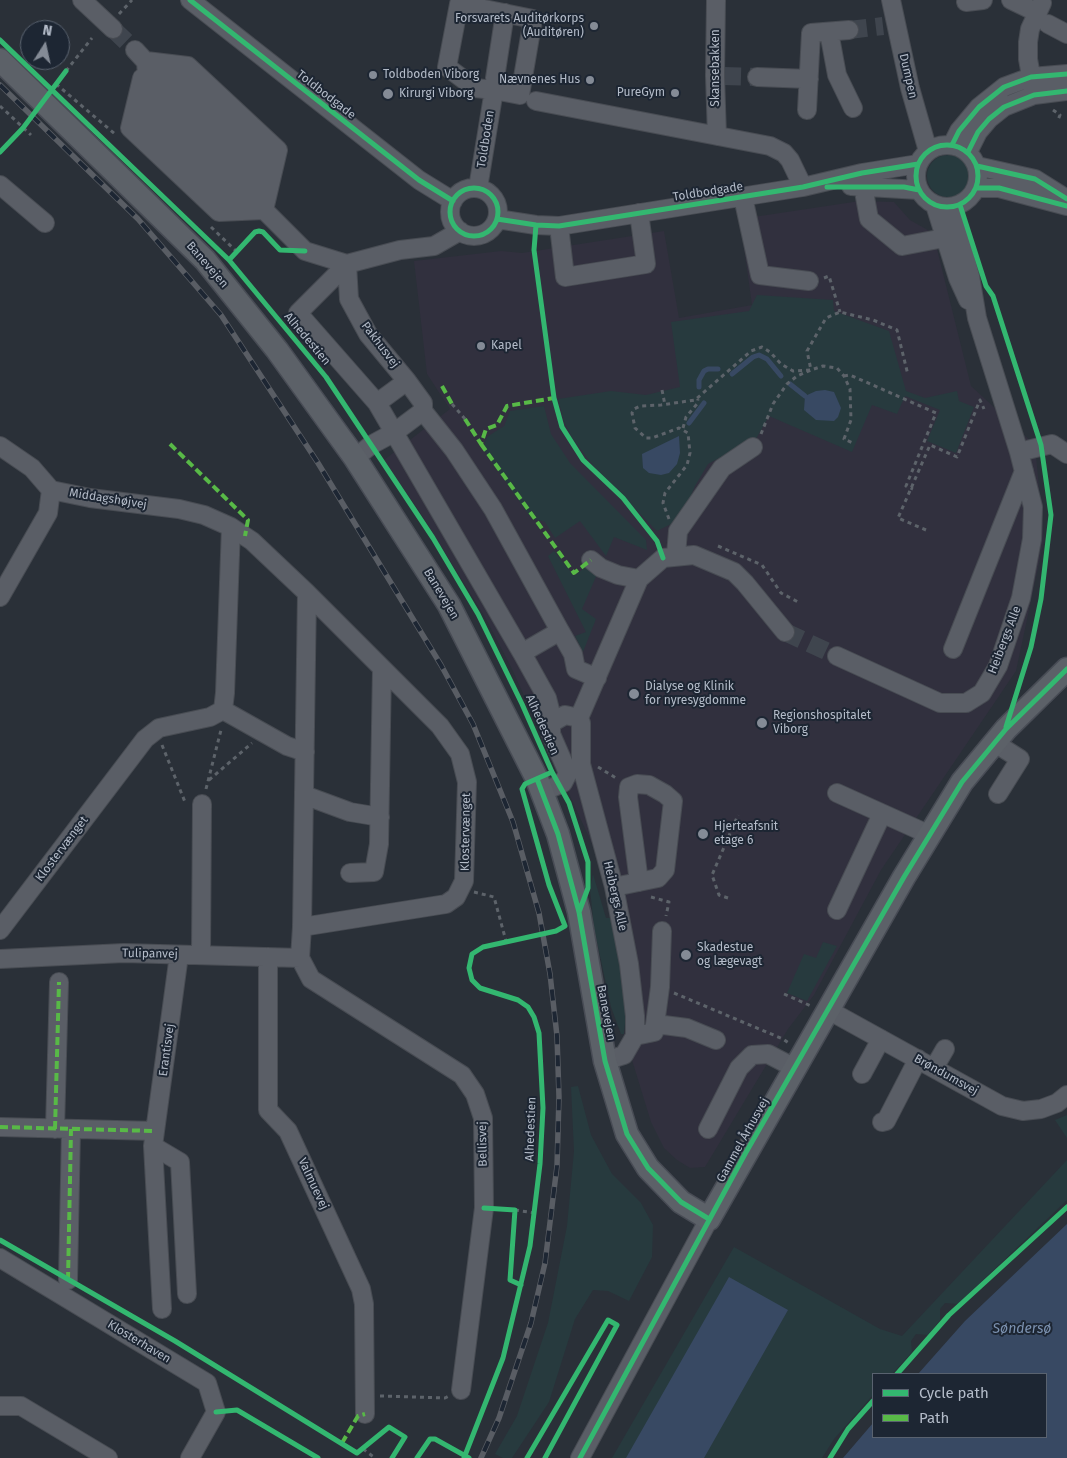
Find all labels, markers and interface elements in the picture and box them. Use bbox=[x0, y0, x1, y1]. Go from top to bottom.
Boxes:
place label: Forsvarets Auditørkorps (Auditøren) bbox=[455, 12, 584, 40]
north arrow bbox=[20, 20, 70, 70]
marker: Forsvarets Auditørkorps (Auditøren) bbox=[588, 20, 600, 32]
text: N bbox=[41, 22, 54, 40]
street label: Skansebakken bbox=[709, 29, 723, 107]
street label: Dumpen bbox=[896, 52, 920, 100]
street label: Toldbodgade bbox=[294, 68, 358, 122]
place label: Toldboden Viborg bbox=[383, 68, 479, 82]
marker: Toldboden Viborg bbox=[367, 69, 379, 81]
place label: Nævnenes Hus bbox=[499, 73, 580, 87]
marker: Nævnenes Hus bbox=[584, 74, 596, 86]
place label: PureGym bbox=[617, 86, 665, 100]
marker: Kirurgi Viborg bbox=[381, 87, 395, 101]
place label: Kirurgi Viborg bbox=[399, 87, 473, 101]
marker: PureGym bbox=[669, 87, 681, 99]
street label: Toldboden bbox=[474, 109, 498, 169]
street label: Toldbodgade bbox=[672, 179, 744, 205]
street label: Banevejen bbox=[183, 239, 231, 291]
street label: Alhedestien bbox=[281, 310, 333, 368]
street label: Pakhusvej bbox=[358, 319, 402, 371]
place label: Kapel bbox=[491, 339, 522, 353]
marker: Kapel bbox=[475, 340, 487, 352]
street label: Middagshøjvej bbox=[68, 486, 148, 512]
street label: Banevejen bbox=[420, 566, 462, 622]
street label: Heibergs Alle bbox=[985, 604, 1025, 676]
place label: Dialyse og Klinik for nyresygdomme bbox=[645, 680, 746, 708]
marker: Dialyse og Klinik for nyresygdomme bbox=[627, 687, 641, 701]
street label: Alhedestien bbox=[522, 693, 562, 757]
place label: Regionshospitalet Viborg bbox=[773, 709, 871, 737]
marker: Regionshospitalet Viborg bbox=[755, 716, 769, 730]
street label: Klostervænget bbox=[458, 793, 474, 871]
street label: Klostervænget bbox=[33, 813, 91, 885]
place label: Hjerteafsnit etage 6 bbox=[714, 820, 778, 848]
marker: Hjerteafsnit etage 6 bbox=[696, 827, 710, 841]
street label: Heibergs Alle bbox=[600, 860, 630, 932]
place label: Skadestue og lægevagt bbox=[697, 941, 762, 969]
street label: Tulipanvej bbox=[122, 946, 178, 962]
marker: Skadestue og lægevagt bbox=[679, 948, 693, 962]
street label: Banevejen bbox=[594, 984, 618, 1042]
street label: Erantisvej bbox=[156, 1023, 178, 1077]
street label: Brøndumsvej bbox=[911, 1051, 981, 1099]
street label: Gammel Århusvej bbox=[714, 1095, 772, 1185]
street label: Alhedestien bbox=[523, 1096, 539, 1162]
street label: Bellisvej bbox=[475, 1121, 491, 1167]
street label: Valmuevej bbox=[295, 1156, 331, 1212]
street label: Klosterhaven bbox=[105, 1317, 173, 1367]
water label: Søndersø bbox=[993, 1321, 1051, 1337]
legend bbox=[872, 1373, 1047, 1438]
text: Cycle path bbox=[919, 1384, 989, 1402]
text: Path bbox=[919, 1409, 949, 1427]

